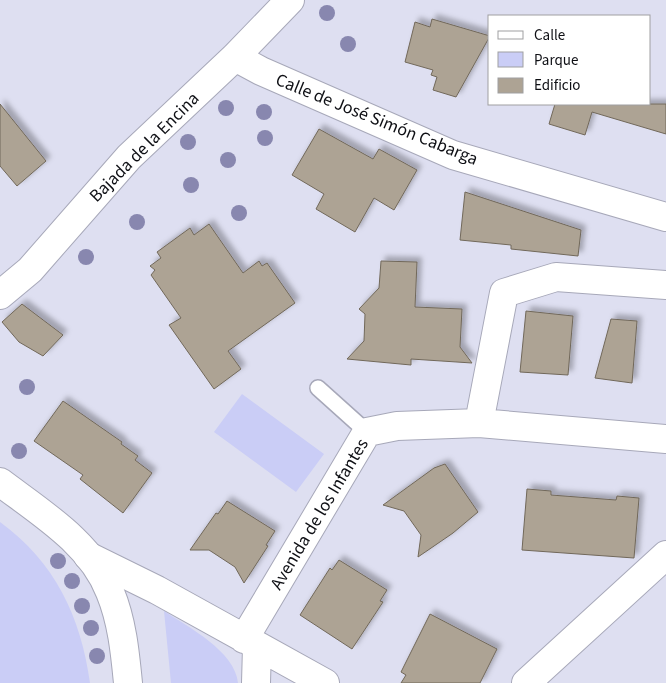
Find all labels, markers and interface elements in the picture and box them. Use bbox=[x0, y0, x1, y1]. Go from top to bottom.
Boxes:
legend bbox=[488, 15, 651, 105]
text: Calle bbox=[534, 25, 565, 46]
text: Parque bbox=[534, 50, 578, 71]
street label: Calle de José Simón Cabarga bbox=[272, 67, 482, 172]
text: Edificio bbox=[534, 75, 581, 96]
street label: Bajada de la Encina bbox=[84, 87, 205, 208]
street label: Avenida de los Infantes bbox=[264, 434, 375, 595]

